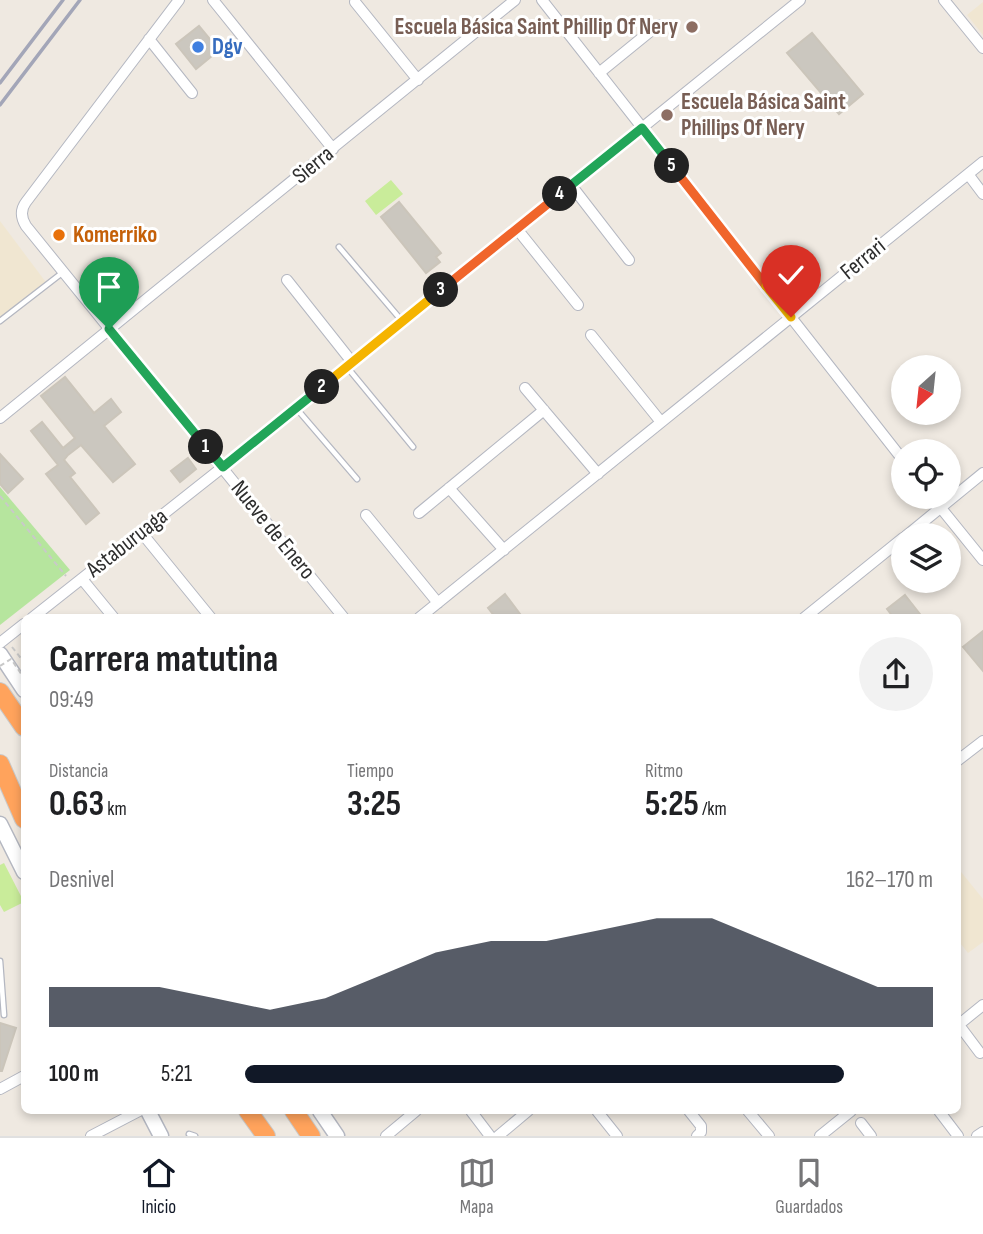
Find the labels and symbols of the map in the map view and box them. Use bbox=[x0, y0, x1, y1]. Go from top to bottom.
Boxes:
place label: Escuela Básica Saint Phillip Of Nery bbox=[395, 13, 678, 41]
marker: Escuela Básica Saint Phillip Of Nery bbox=[684, 19, 700, 35]
place label: Dgv bbox=[212, 33, 243, 61]
marker: Dgv bbox=[190, 39, 206, 55]
place label: Escuela Básica Saint Phillips Of Nery bbox=[681, 88, 846, 142]
marker: Escuela Básica Saint Phillips Of Nery bbox=[659, 107, 675, 123]
street label: Sierra bbox=[287, 140, 339, 190]
pin: 5 bbox=[654, 148, 690, 184]
pin: 4 bbox=[542, 176, 578, 212]
place label: Komerriko bbox=[73, 221, 157, 249]
marker: Komerriko bbox=[51, 227, 67, 243]
street label: Ferrari bbox=[835, 232, 891, 286]
pin bbox=[761, 245, 821, 317]
pin bbox=[79, 257, 139, 329]
pin: 3 bbox=[424, 272, 458, 308]
north arrow bbox=[891, 355, 961, 425]
pin: 2 bbox=[304, 370, 340, 404]
pin: 1 bbox=[188, 430, 224, 464]
street label: Nueve de Enero bbox=[225, 475, 321, 585]
street label: Astaburuaga bbox=[80, 502, 173, 584]

